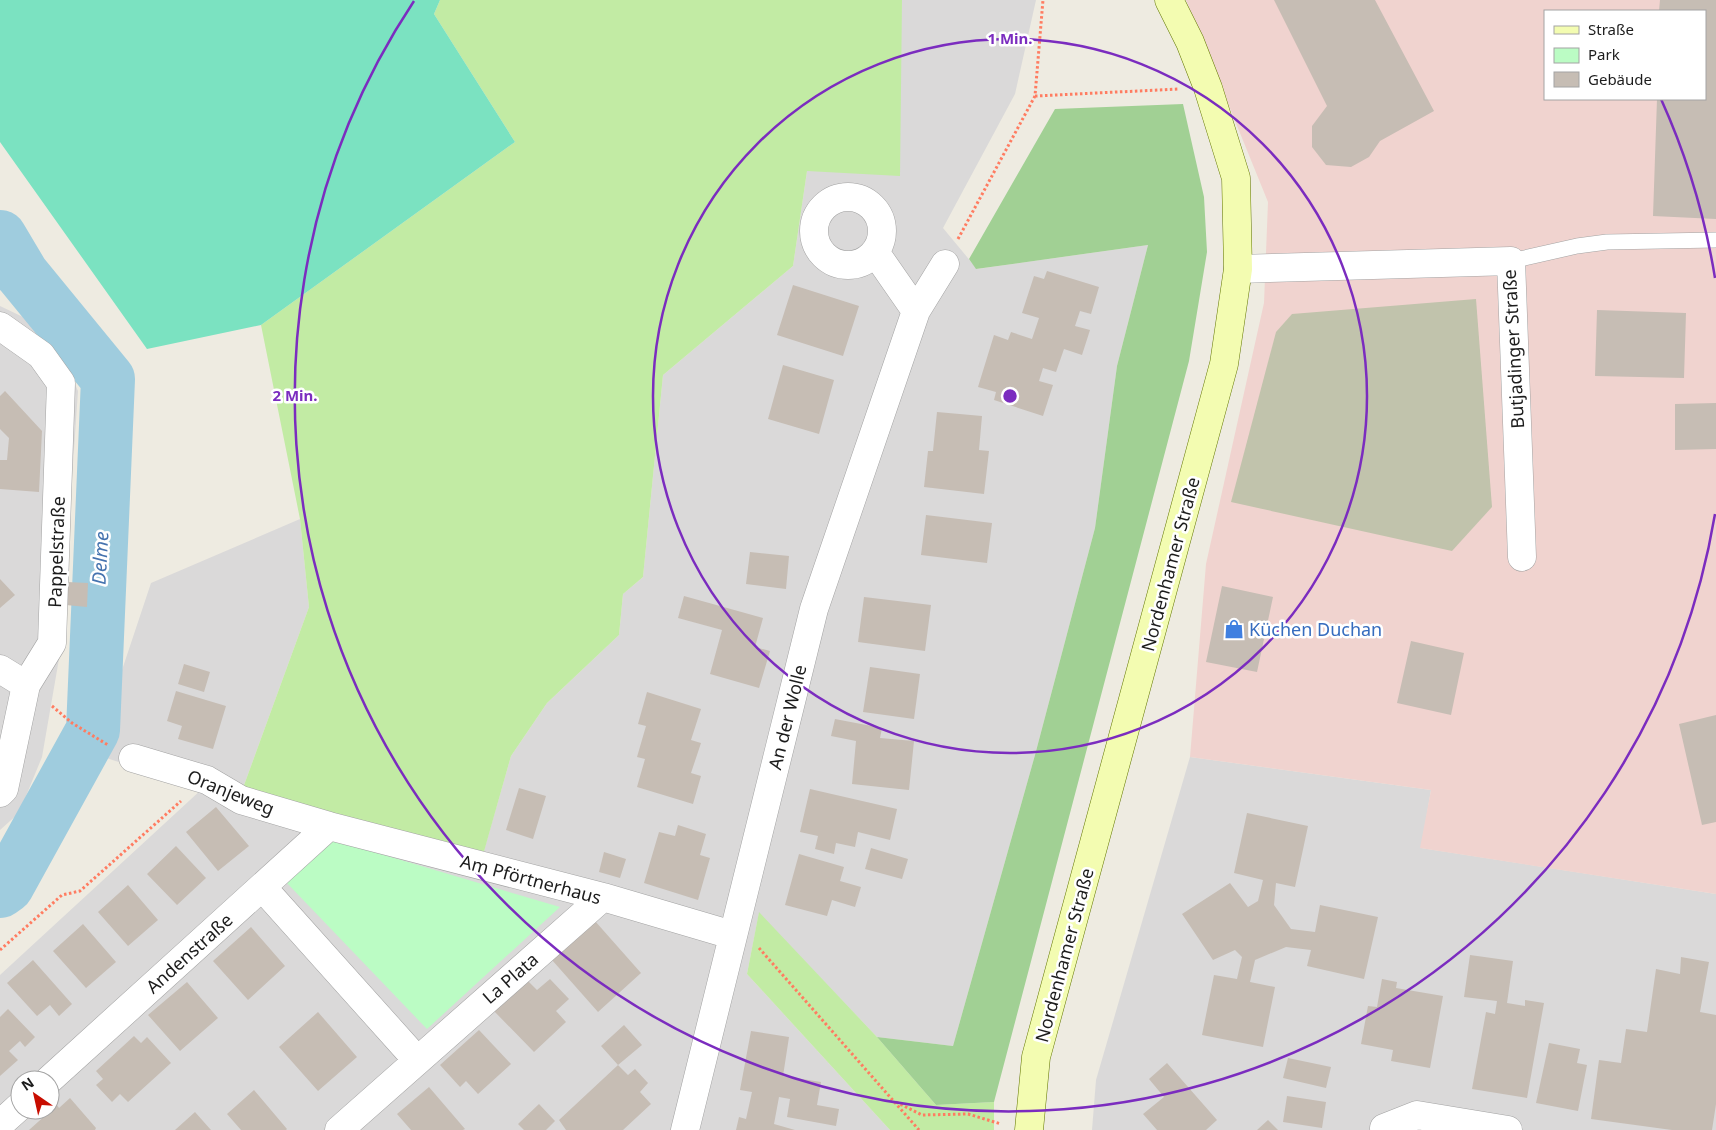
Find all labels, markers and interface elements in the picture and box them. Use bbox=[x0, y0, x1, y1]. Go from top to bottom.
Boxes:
legend bbox=[1544, 10, 1706, 100]
text: Straße bbox=[1588, 19, 1634, 39]
text: 1 Min. bbox=[987, 28, 1033, 48]
text: Park bbox=[1588, 44, 1620, 64]
text: Gebäude bbox=[1588, 69, 1652, 89]
street label: Butjadinger Straße bbox=[1497, 269, 1529, 429]
text: 2 Min. bbox=[272, 385, 318, 405]
centre of rings bbox=[1001, 387, 1019, 405]
street label: Nordenhamer Straße bbox=[1135, 474, 1205, 654]
street label: Pappelstraße bbox=[42, 496, 70, 608]
water label: Delme bbox=[86, 531, 114, 585]
place label: Küchen Duchan bbox=[1249, 617, 1382, 641]
shop icon: Küchen Duchan bbox=[1223, 618, 1245, 640]
street label: An der Wolle bbox=[762, 662, 812, 772]
street label: Oranjeweg bbox=[184, 764, 278, 820]
street label: Am Pförtnerhaus bbox=[458, 849, 604, 909]
street label: Nordenhamer Straße bbox=[1029, 865, 1099, 1045]
street label: Andenstraße bbox=[141, 908, 237, 998]
street label: La Plata bbox=[477, 947, 543, 1009]
north arrow bbox=[10, 1070, 60, 1120]
text: N bbox=[17, 1073, 37, 1095]

